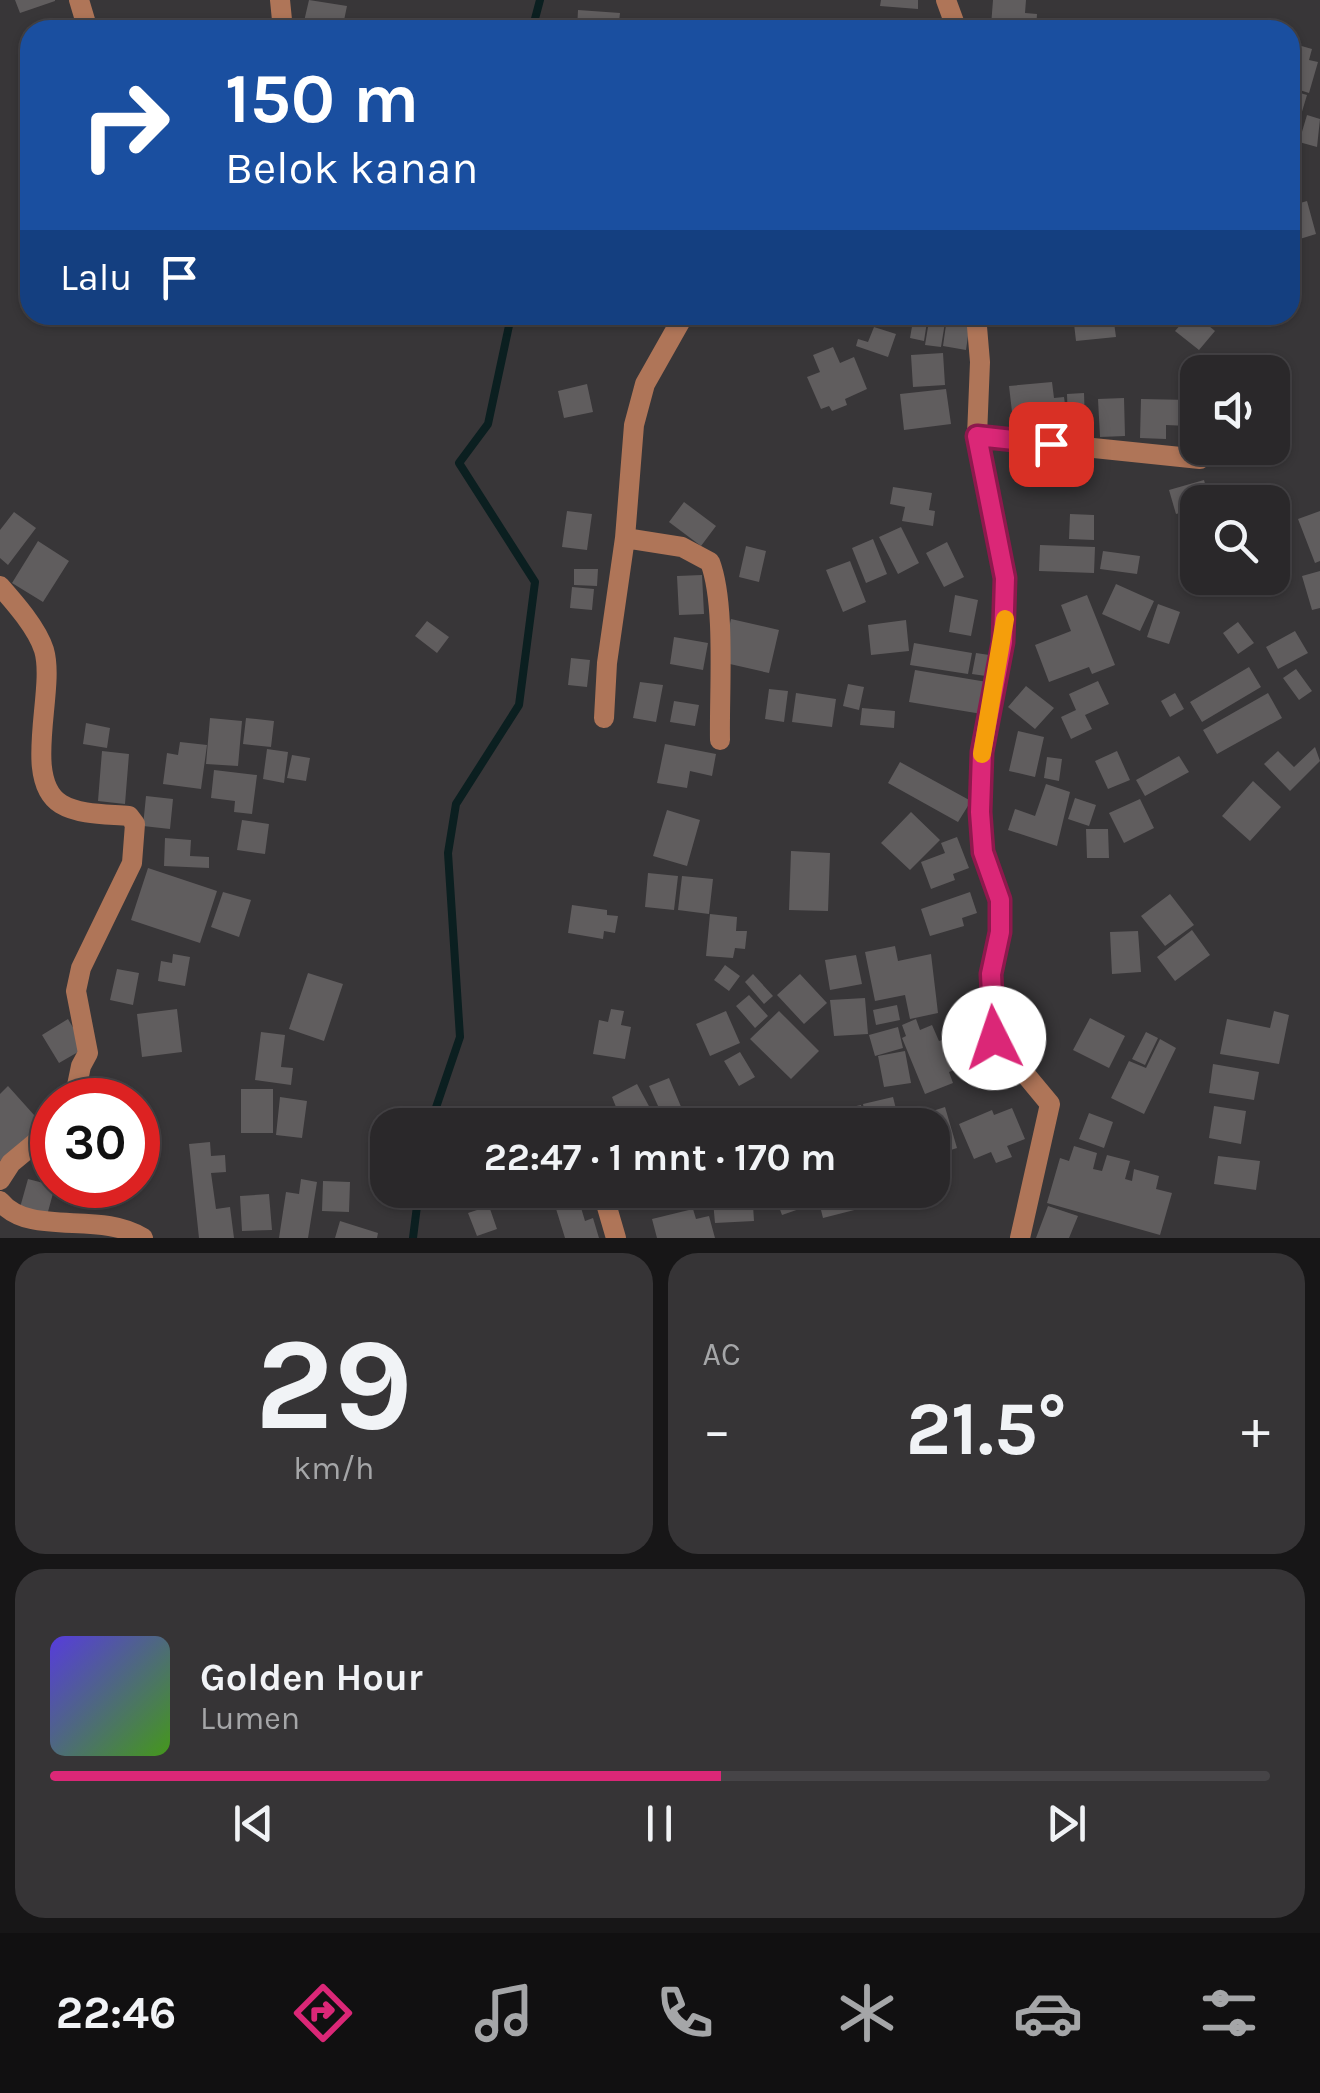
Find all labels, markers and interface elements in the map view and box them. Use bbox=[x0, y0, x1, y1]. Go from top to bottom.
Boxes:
text: 150 m bbox=[225, 58, 419, 140]
icon: right bbox=[60, 60, 190, 190]
text: Belok kanan bbox=[225, 142, 479, 194]
icon: arrive bbox=[152, 250, 207, 305]
text: Lalu bbox=[60, 255, 132, 300]
map controls bbox=[1180, 355, 1290, 595]
button: sound bbox=[1180, 355, 1290, 465]
pin bbox=[1009, 402, 1094, 487]
icon: arrive bbox=[1024, 417, 1079, 472]
button: search bbox=[1180, 485, 1290, 595]
position arrow bbox=[942, 986, 1046, 1090]
speed limit sign: 30 bbox=[30, 1078, 160, 1208]
text: 22:47 · 1 mnt · 170 m bbox=[484, 1135, 836, 1180]
text: 29 bbox=[255, 1309, 413, 1461]
text: AC bbox=[703, 1336, 741, 1373]
text: 21.5° bbox=[906, 1385, 1067, 1473]
text: − bbox=[703, 1398, 731, 1462]
text: + bbox=[1241, 1398, 1270, 1462]
text: km/h bbox=[293, 1450, 374, 1487]
text: Golden Hour bbox=[200, 1655, 423, 1700]
text: Lumen bbox=[200, 1700, 300, 1737]
icon: previous bbox=[226, 1796, 281, 1851]
icon: pause bbox=[632, 1796, 687, 1851]
icon: next bbox=[1039, 1796, 1094, 1851]
icon: directions bbox=[288, 1978, 358, 2048]
icon: music bbox=[469, 1978, 539, 2048]
icon: phone bbox=[650, 1978, 720, 2048]
icon: climate bbox=[832, 1978, 902, 2048]
icon: car bbox=[1013, 1978, 1083, 2048]
icon: filters bbox=[1194, 1978, 1264, 2048]
text: 22:46 bbox=[56, 1987, 176, 2039]

